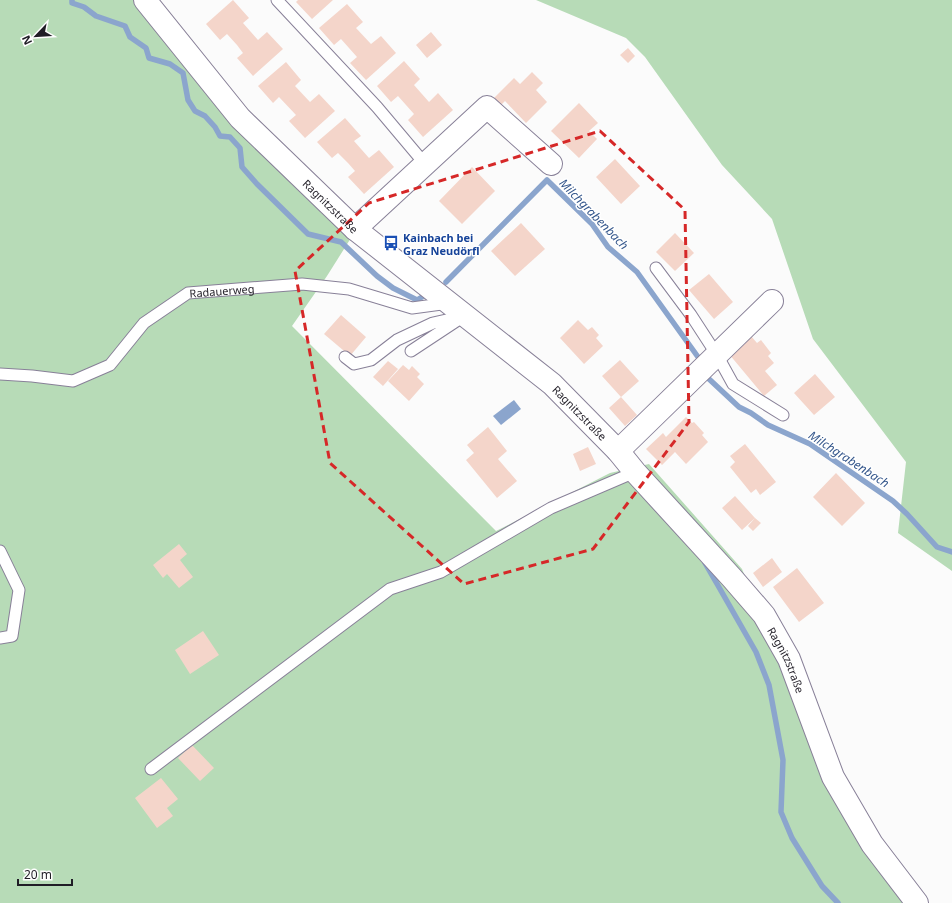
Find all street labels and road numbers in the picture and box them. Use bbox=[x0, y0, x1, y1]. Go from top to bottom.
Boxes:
street label: Ragnitzstraße bbox=[300, 176, 362, 236]
street label: Radauerweg bbox=[189, 280, 255, 300]
street label: Ragnitzstraße bbox=[550, 382, 611, 443]
street label: Ragnitzstraße bbox=[765, 624, 808, 695]

